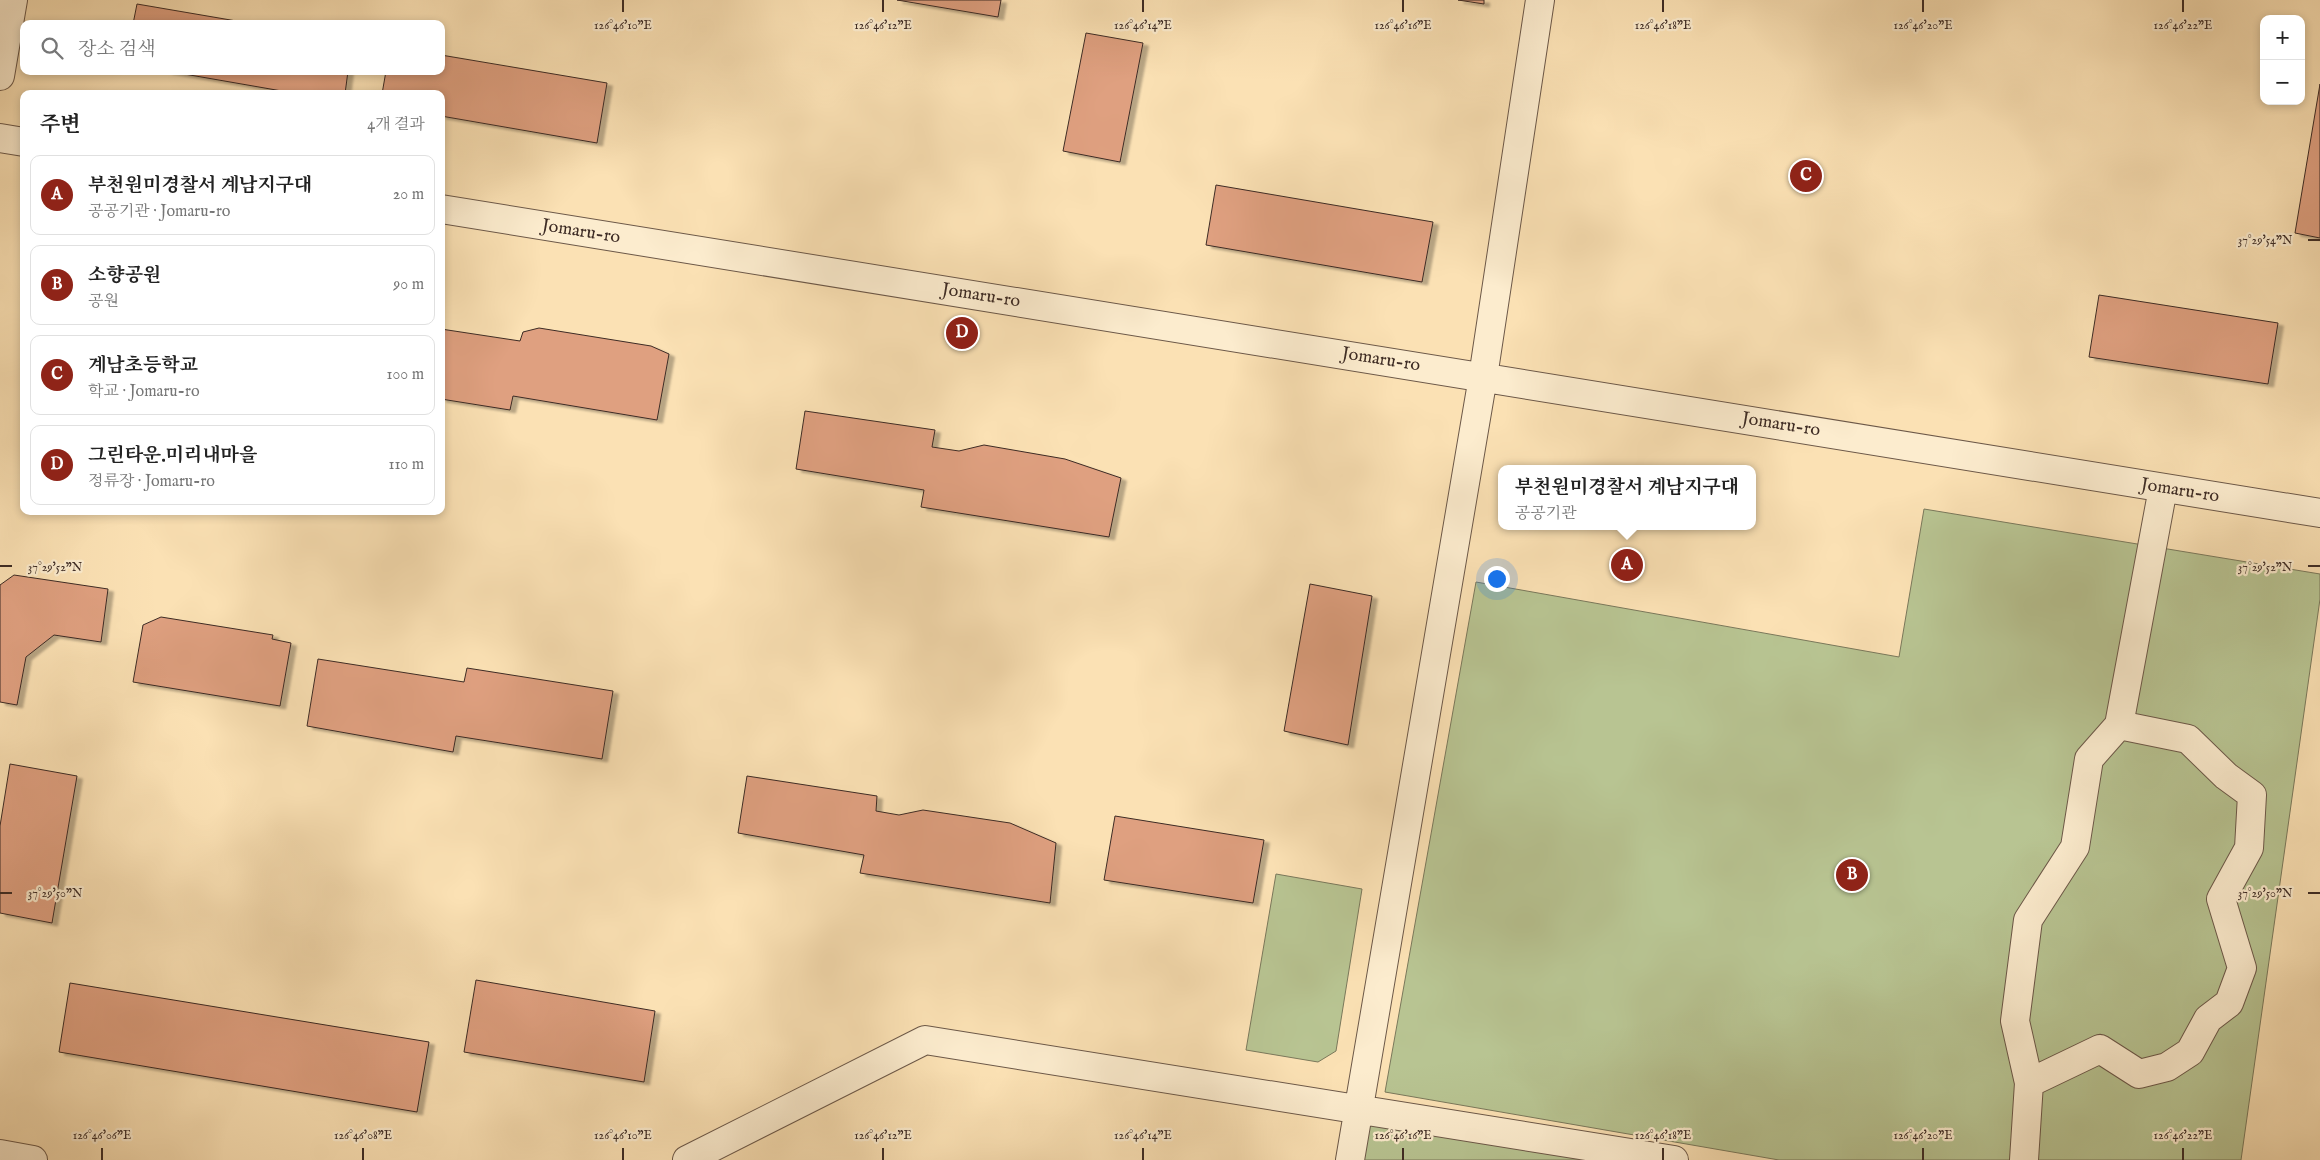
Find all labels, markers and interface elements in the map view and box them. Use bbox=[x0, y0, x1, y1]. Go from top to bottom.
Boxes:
map controls bbox=[2260, 15, 2305, 105]
button: + bbox=[2260, 15, 2305, 60]
text: 126°46'10"E bbox=[594, 18, 652, 33]
text: 126°46'12"E bbox=[854, 18, 912, 33]
text: 126°46'14"E bbox=[1114, 18, 1172, 33]
text: 126°46'16"E bbox=[1374, 18, 1432, 33]
text: 126°46'18"E bbox=[1635, 18, 1691, 33]
text: 126°46'20"E bbox=[1893, 18, 1953, 33]
text: 126°46'22"E bbox=[2154, 18, 2212, 33]
search box bbox=[20, 20, 445, 75]
icon: search bbox=[38, 34, 66, 62]
text: 장소 검색 bbox=[78, 38, 156, 62]
button: − bbox=[2260, 60, 2305, 105]
text: 주변 bbox=[40, 112, 81, 139]
text: 4개 결과 bbox=[367, 115, 425, 135]
pin: C bbox=[1790, 157, 1822, 195]
text: 부천원미경찰서 계남지구대 bbox=[88, 174, 312, 198]
text: A bbox=[52, 185, 62, 205]
text: 20 m bbox=[393, 185, 424, 205]
text: 공공기관 · Jomaru-ro bbox=[88, 202, 230, 222]
street label: Jomaru-ro bbox=[538, 214, 622, 250]
text: 37°29'54"N bbox=[2238, 233, 2293, 248]
text: 소향공원 bbox=[88, 264, 161, 288]
text: B bbox=[52, 275, 62, 295]
text: 90 m bbox=[393, 275, 424, 295]
street label: Jomaru-ro bbox=[938, 278, 1022, 314]
text: 공원 bbox=[88, 292, 119, 312]
pin: D bbox=[946, 314, 978, 352]
street label: Jomaru-ro bbox=[1338, 342, 1422, 378]
text: 계남초등학교 bbox=[88, 354, 198, 378]
text: C bbox=[51, 365, 63, 385]
text: 100 m bbox=[387, 365, 424, 385]
text: 학교 · Jomaru-ro bbox=[88, 382, 200, 402]
street label: Jomaru-ro bbox=[1738, 407, 1822, 443]
text: 그린타운.미리내마을 bbox=[88, 444, 257, 468]
text: D bbox=[51, 455, 63, 475]
text: 110 m bbox=[388, 455, 424, 475]
popup bbox=[1498, 465, 1756, 530]
text: 정류장 · Jomaru-ro bbox=[88, 472, 215, 492]
street label: Jomaru-ro bbox=[2137, 473, 2221, 509]
text: 부천원미경찰서 계남지구대 bbox=[1515, 476, 1739, 500]
text: 공공기관 bbox=[1515, 504, 1577, 524]
pin: A bbox=[1611, 546, 1643, 584]
text: 37°29'52"N bbox=[28, 560, 83, 575]
text: 37°29'52"N bbox=[2238, 560, 2293, 575]
your location bbox=[1484, 566, 1510, 592]
pin: B bbox=[1836, 856, 1868, 894]
text: 37°29'50"N bbox=[28, 886, 83, 901]
text: 37°29'50"N bbox=[2238, 886, 2293, 901]
text: 126°46'06"E bbox=[73, 1128, 131, 1143]
text: 126°46'08"E bbox=[334, 1128, 392, 1143]
text: 126°46'10"E bbox=[594, 1128, 652, 1143]
text: 126°46'12"E bbox=[854, 1128, 912, 1143]
text: 126°46'14"E bbox=[1114, 1128, 1172, 1143]
text: 126°46'16"E bbox=[1374, 1128, 1432, 1143]
text: 126°46'18"E bbox=[1635, 1128, 1691, 1143]
text: 126°46'20"E bbox=[1893, 1128, 1953, 1143]
text: 126°46'22"E bbox=[2154, 1128, 2212, 1143]

